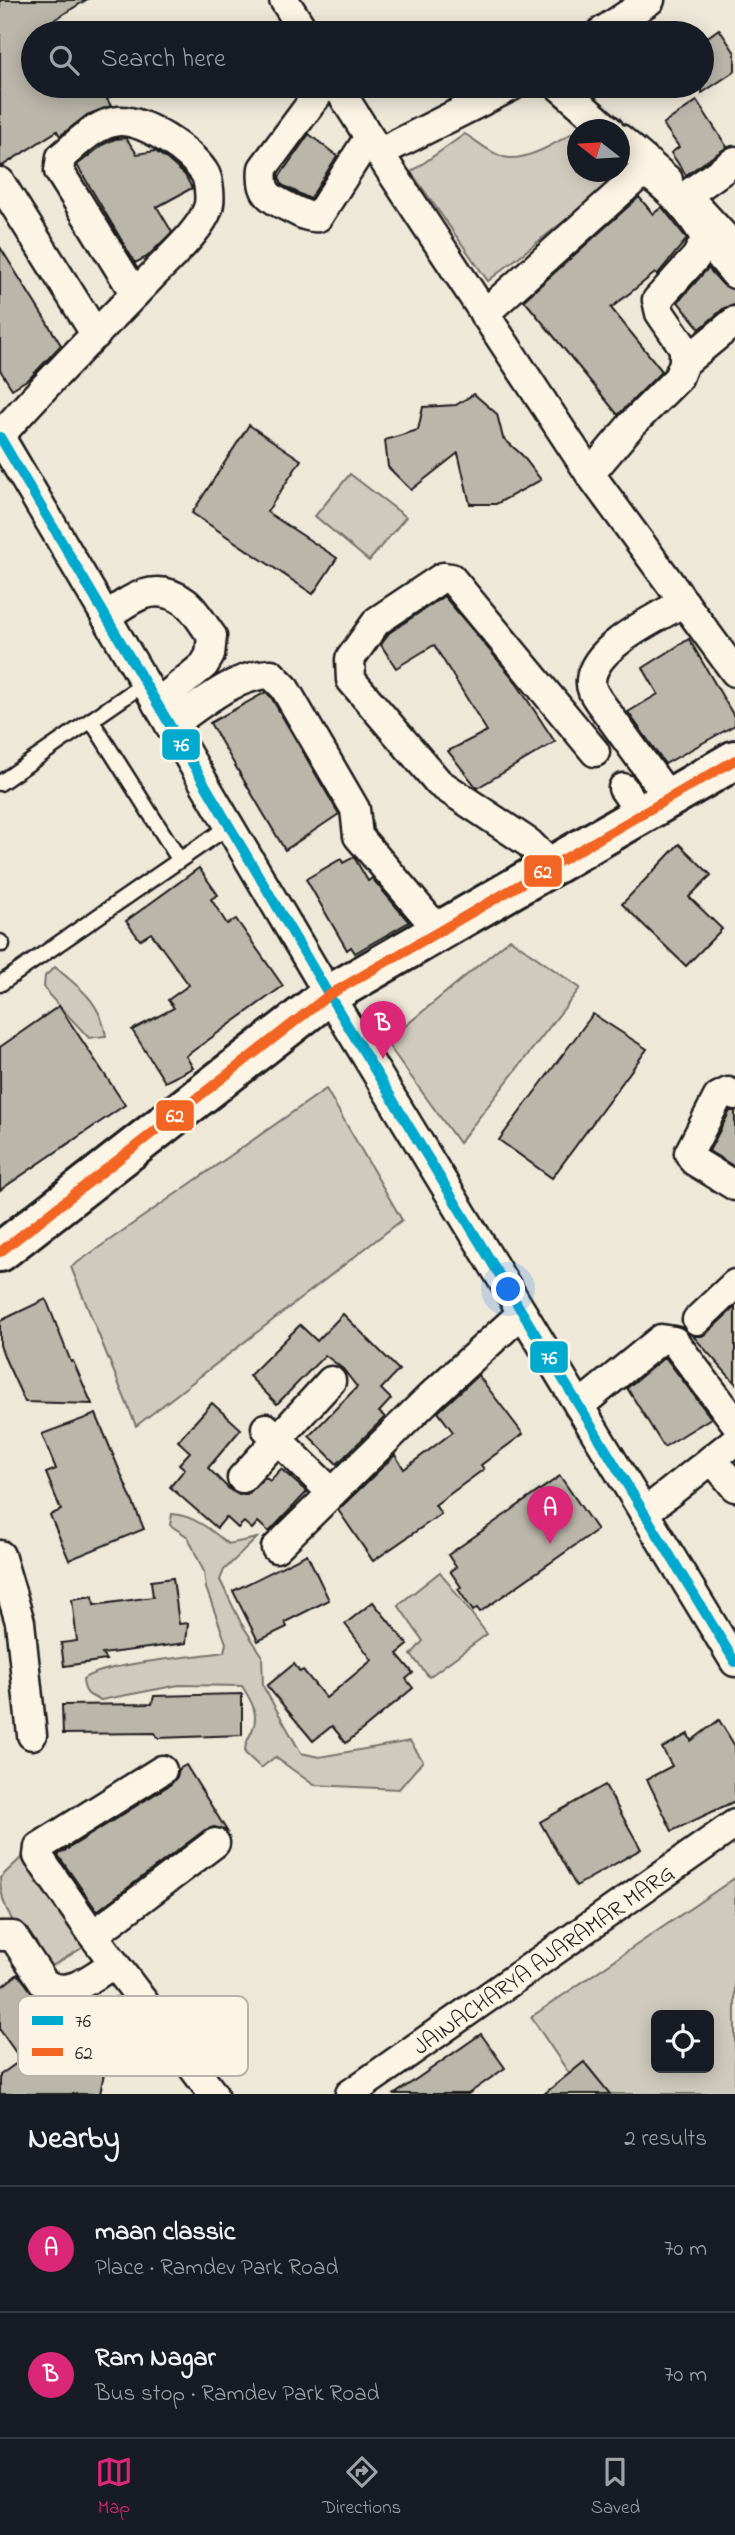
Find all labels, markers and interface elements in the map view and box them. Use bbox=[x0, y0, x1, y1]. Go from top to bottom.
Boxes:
search box bbox=[21, 21, 714, 98]
icon: search bbox=[45, 41, 83, 79]
text: Search here bbox=[101, 41, 226, 79]
north arrow bbox=[567, 119, 630, 182]
line badge: 76 bbox=[161, 728, 201, 761]
text: 76 bbox=[173, 733, 190, 760]
line badge: 62 bbox=[523, 854, 563, 888]
text: 62 bbox=[534, 860, 552, 887]
pin: B bbox=[360, 1001, 406, 1059]
line badge: 62 bbox=[155, 1099, 195, 1132]
text: 62 bbox=[166, 1104, 184, 1131]
your location bbox=[491, 1272, 525, 1306]
line badge: 76 bbox=[529, 1340, 569, 1374]
text: 76 bbox=[541, 1346, 558, 1373]
pin: A bbox=[527, 1486, 573, 1544]
street label: JAINACHARYA AJARAMAR MARG bbox=[407, 1858, 682, 2064]
legend bbox=[18, 1996, 248, 2076]
text: 76 bbox=[75, 2009, 91, 2036]
map controls bbox=[651, 2010, 714, 2073]
button: locate bbox=[651, 2010, 714, 2073]
text: 62 bbox=[75, 2041, 93, 2068]
text: Nearby bbox=[28, 2118, 120, 2162]
text: 2 results bbox=[624, 2123, 707, 2156]
text: maan classic bbox=[95, 2214, 235, 2252]
text: A bbox=[44, 2233, 58, 2266]
text: 70 m bbox=[664, 2233, 707, 2266]
text: Place · Ramdev Park Road bbox=[95, 2252, 338, 2285]
text: Ram Nagar bbox=[95, 2340, 215, 2378]
text: B bbox=[43, 2359, 59, 2392]
text: 70 m bbox=[664, 2359, 707, 2392]
text: Bus stop · Ramdev Park Road bbox=[95, 2378, 380, 2411]
tab: Map bbox=[95, 2453, 133, 2522]
tab: Directions bbox=[322, 2453, 401, 2522]
tab: Saved bbox=[591, 2453, 640, 2522]

